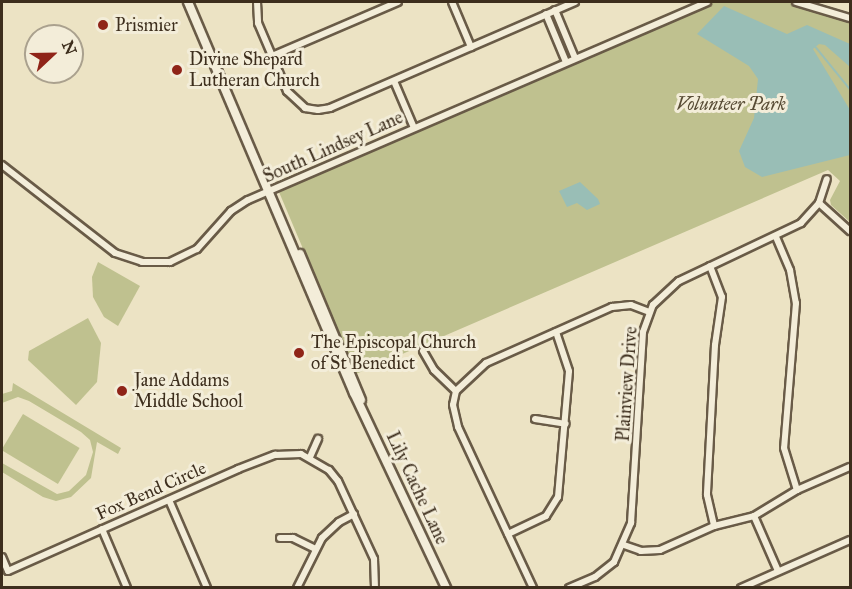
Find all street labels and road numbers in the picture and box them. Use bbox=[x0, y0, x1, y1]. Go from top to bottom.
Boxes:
street label: South Lindsey Lane bbox=[260, 106, 406, 188]
street label: Plainview Drive bbox=[612, 326, 642, 442]
street label: Lily Cache Lane bbox=[381, 428, 453, 548]
street label: Fox Bend Circle bbox=[93, 457, 209, 525]

